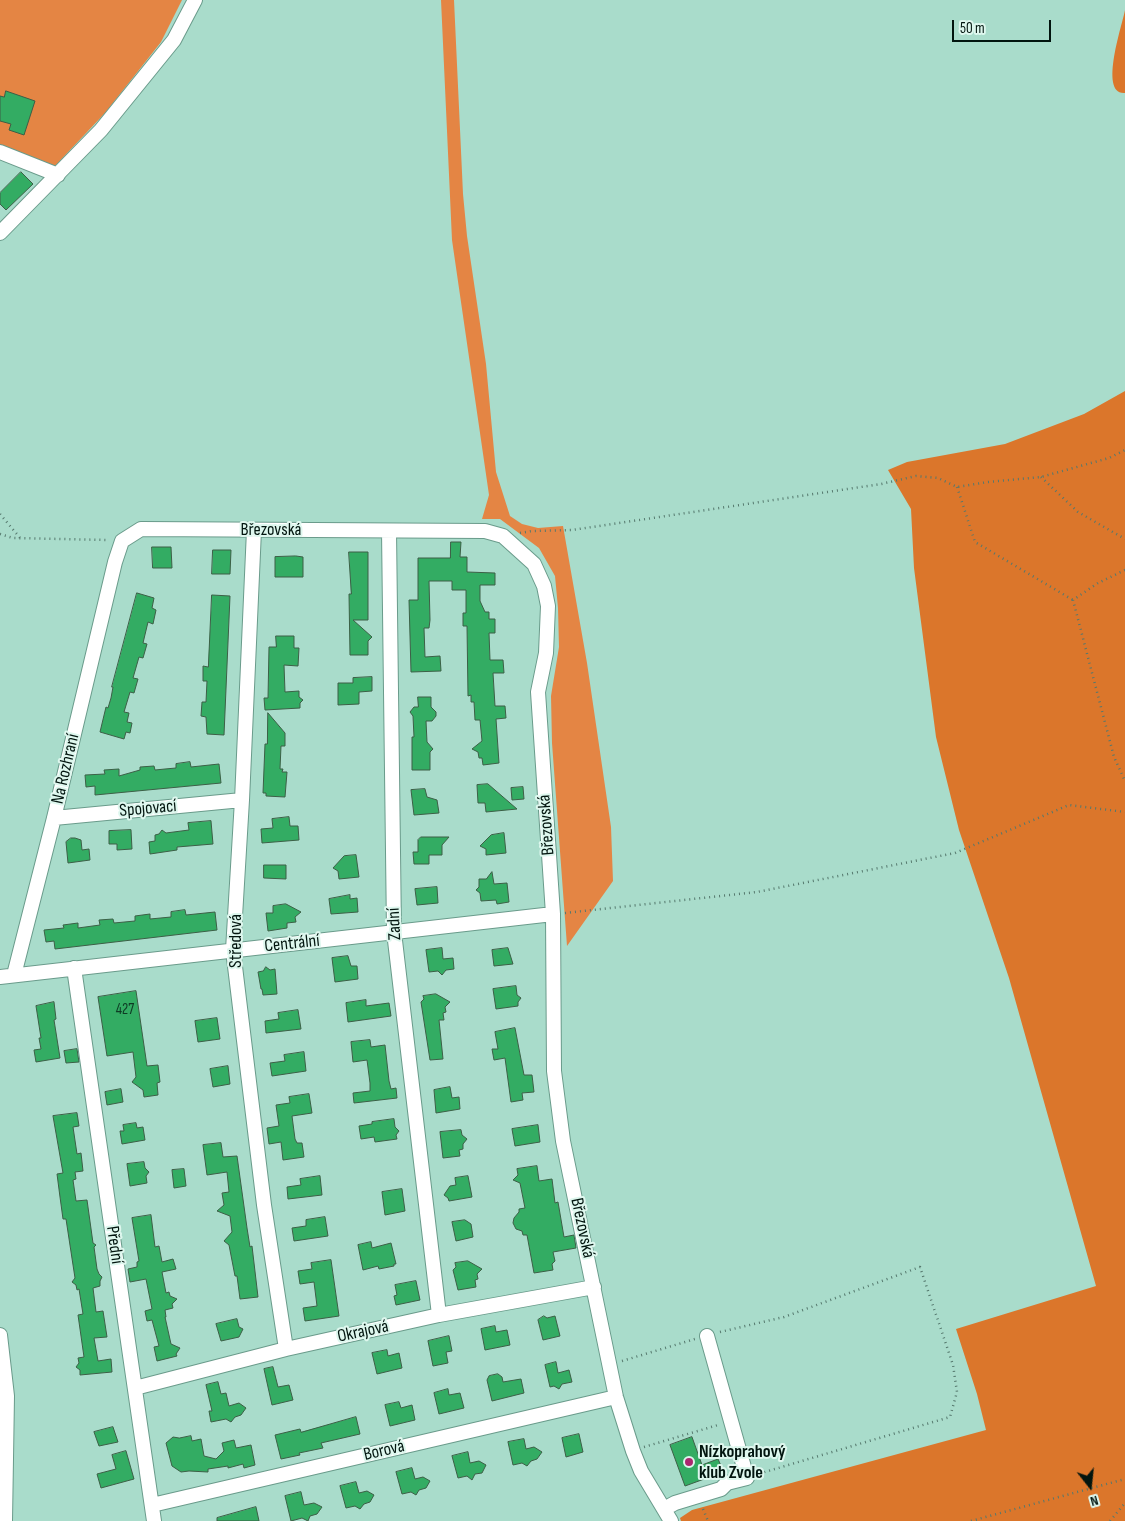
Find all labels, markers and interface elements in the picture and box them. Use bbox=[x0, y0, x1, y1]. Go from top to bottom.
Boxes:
scale bar bbox=[955, 10, 1054, 42]
text: 50 m bbox=[960, 19, 985, 38]
street label: Březovská bbox=[241, 519, 301, 541]
street label: Na Rozhraní bbox=[47, 732, 85, 806]
street label: Březovská bbox=[534, 794, 560, 856]
street label: Spojovací bbox=[118, 796, 178, 822]
street label: Zadní bbox=[383, 907, 407, 941]
street label: Středová bbox=[225, 914, 247, 968]
street label: Centrální bbox=[263, 930, 321, 958]
house number: 427 bbox=[116, 1001, 134, 1019]
street label: Březovská bbox=[565, 1196, 599, 1260]
street label: Přední bbox=[101, 1225, 127, 1265]
street label: Okrajová bbox=[335, 1316, 391, 1348]
street label: Borová bbox=[361, 1436, 407, 1466]
place label: Nízkoprahový klub Zvole bbox=[699, 1441, 785, 1484]
marker: Nízkoprahový klub Zvole bbox=[683, 1456, 695, 1468]
north arrow bbox=[1065, 1461, 1115, 1511]
text: N bbox=[1088, 1492, 1100, 1510]

